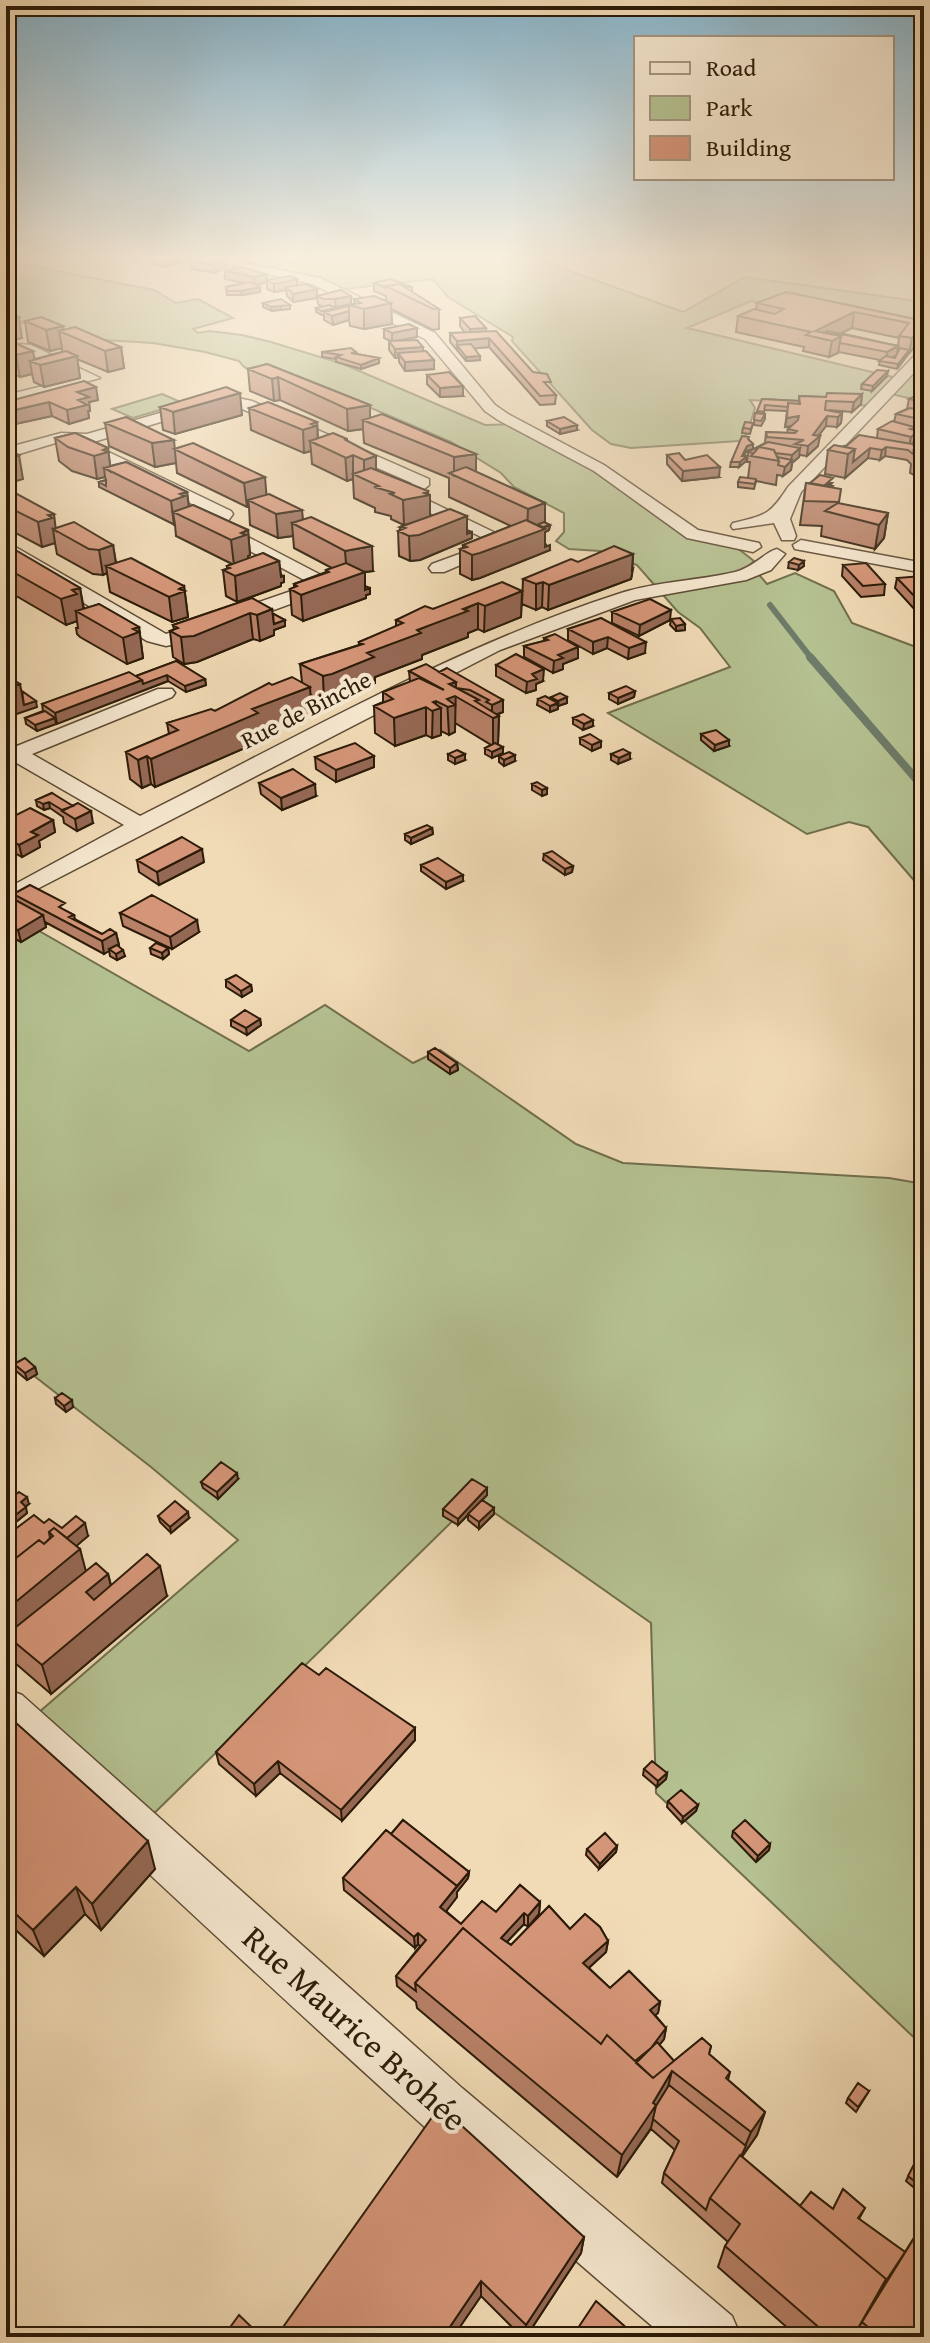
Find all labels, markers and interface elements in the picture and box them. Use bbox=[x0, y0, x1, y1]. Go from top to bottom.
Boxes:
legend bbox=[634, 36, 894, 180]
text: Road bbox=[706, 50, 756, 85]
text: Park bbox=[706, 90, 753, 125]
text: Building bbox=[706, 130, 791, 165]
street label: Rue de Binche bbox=[235, 662, 377, 757]
street label: Rue Maurice Brohée bbox=[232, 1913, 478, 2142]

